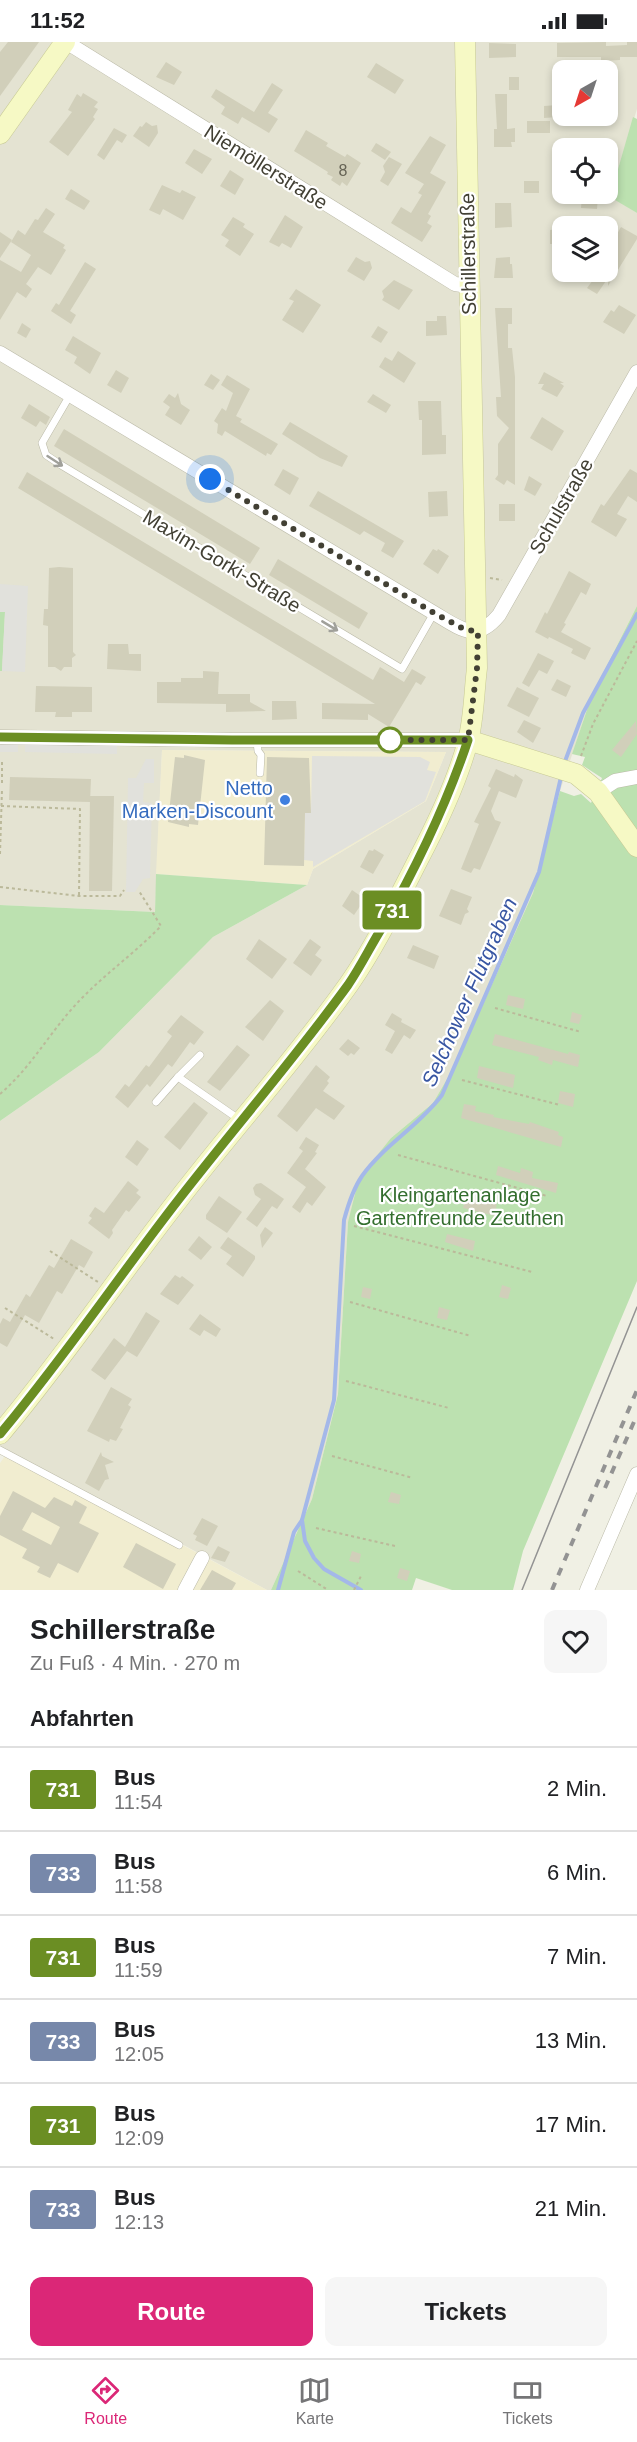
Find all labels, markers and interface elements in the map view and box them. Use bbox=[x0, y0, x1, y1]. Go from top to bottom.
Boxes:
text: 11:52 bbox=[30, 8, 85, 33]
north arrow bbox=[552, 60, 618, 126]
map controls bbox=[552, 60, 618, 282]
street label: Niemöllerstraße bbox=[200, 120, 332, 214]
button: locate bbox=[552, 138, 618, 204]
house number: 8 bbox=[339, 162, 348, 179]
street label: Schillerstraße bbox=[456, 193, 480, 315]
button: layers bbox=[552, 216, 618, 282]
street label: Schulstraße bbox=[525, 454, 597, 558]
one-way arrow bbox=[46, 455, 63, 467]
your location bbox=[195, 464, 225, 494]
street label: Maxim-Gorki-Straße bbox=[139, 505, 305, 617]
one-way arrow bbox=[321, 620, 338, 632]
unlabelled marker bbox=[377, 727, 403, 753]
place label: Netto Marken-Discount bbox=[122, 777, 273, 822]
marker: Netto Marken-Discount bbox=[278, 793, 292, 807]
line badge: 731 bbox=[358, 890, 426, 930]
water label: Selchower Flutgraben bbox=[417, 894, 521, 1090]
text: 731 bbox=[374, 899, 410, 922]
park label: Kleingartenanlage Gartenfreunde Zeuthen bbox=[356, 1184, 564, 1229]
button: heart bbox=[544, 1610, 607, 1673]
text: Schillerstraße bbox=[30, 1614, 215, 1645]
text: Zu Fuß · 4 Min. · 270 m bbox=[30, 1652, 240, 1674]
text: Abfahrten bbox=[30, 1706, 134, 1731]
text: Bus bbox=[114, 1765, 156, 1790]
text: 2 Min. bbox=[547, 1776, 607, 1801]
text: 731 bbox=[45, 1778, 81, 1801]
text: 11:54 bbox=[114, 1791, 163, 1813]
text: Bus bbox=[114, 1849, 156, 1874]
text: 6 Min. bbox=[547, 1860, 607, 1885]
text: 733 bbox=[45, 1862, 81, 1885]
text: 11:58 bbox=[114, 1875, 163, 1897]
text: Bus bbox=[114, 1933, 156, 1958]
text: 7 Min. bbox=[547, 1944, 607, 1969]
text: 731 bbox=[45, 1946, 81, 1969]
text: 11:59 bbox=[114, 1959, 163, 1981]
text: Bus bbox=[114, 2017, 156, 2042]
text: 13 Min. bbox=[535, 2028, 607, 2053]
text: 733 bbox=[45, 2030, 81, 2053]
text: 12:05 bbox=[114, 2043, 164, 2065]
text: Bus bbox=[114, 2101, 156, 2126]
text: 17 Min. bbox=[535, 2112, 607, 2137]
text: 731 bbox=[45, 2114, 81, 2137]
text: 12:09 bbox=[114, 2127, 164, 2149]
text: Bus bbox=[114, 2185, 156, 2210]
text: 21 Min. bbox=[535, 2196, 607, 2221]
text: 733 bbox=[45, 2198, 81, 2221]
text: 12:13 bbox=[114, 2211, 164, 2233]
button: Route bbox=[30, 2277, 313, 2346]
button: Tickets bbox=[325, 2277, 607, 2346]
tab: Route bbox=[84, 2374, 127, 2428]
tab: Karte bbox=[296, 2374, 334, 2428]
tab: Tickets bbox=[503, 2374, 553, 2428]

